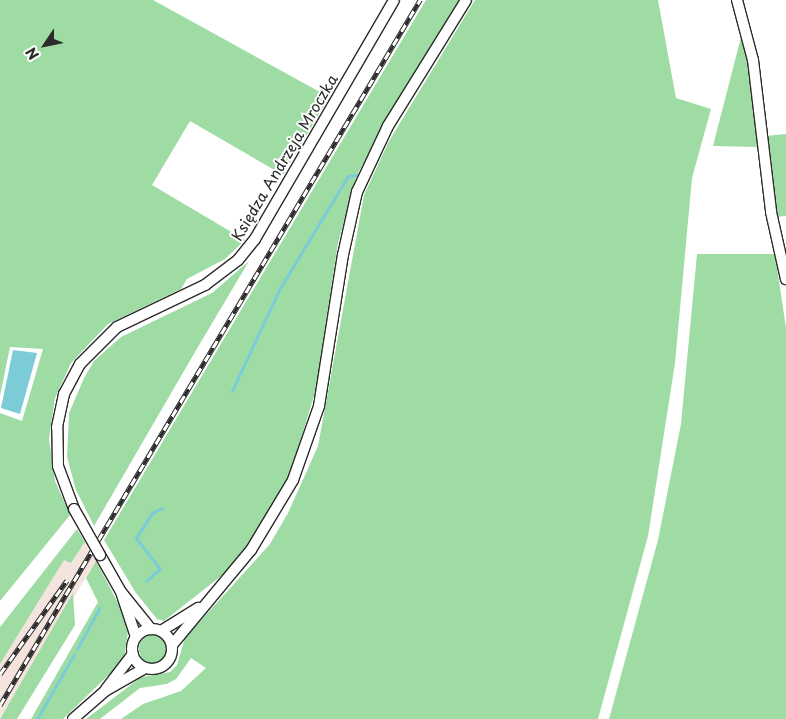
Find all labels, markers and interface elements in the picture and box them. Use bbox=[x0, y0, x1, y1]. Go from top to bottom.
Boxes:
north arrow bbox=[20, 20, 70, 70]
text: N bbox=[20, 43, 44, 64]
street label: Księdza Andrzeja Mroczka bbox=[227, 71, 341, 243]

